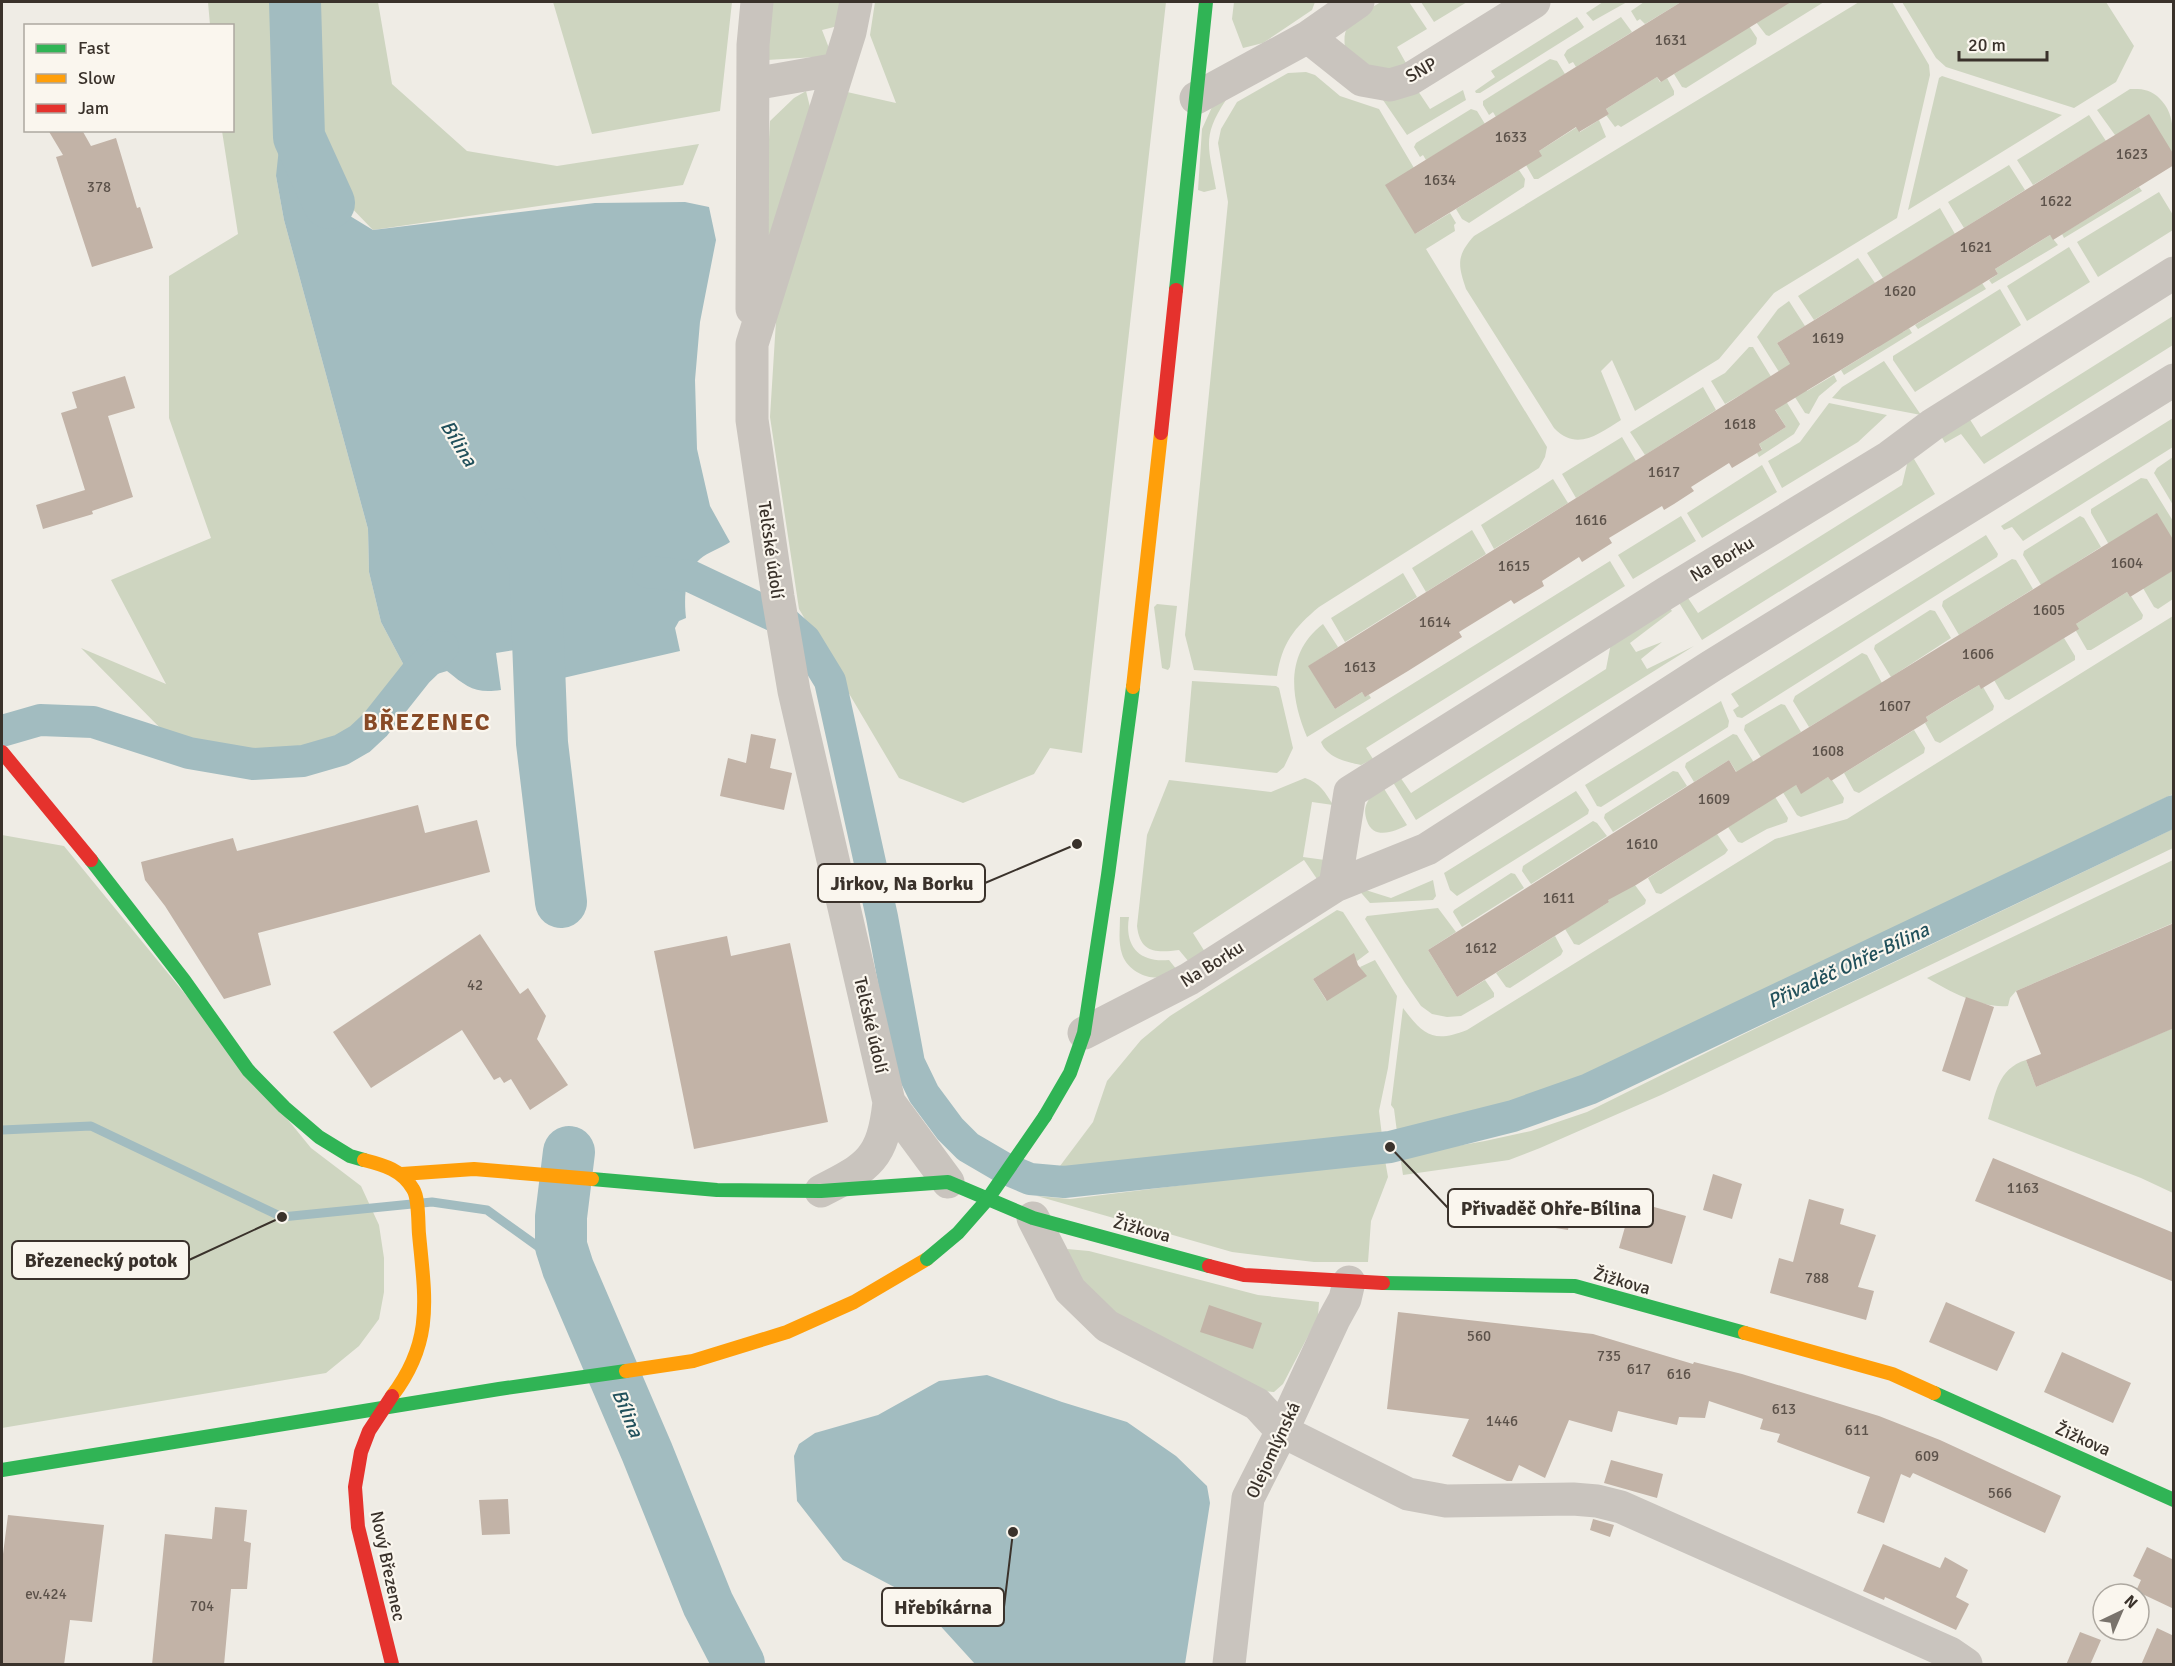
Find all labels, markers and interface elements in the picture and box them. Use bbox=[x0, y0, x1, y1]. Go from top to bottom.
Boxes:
legend bbox=[24, 24, 234, 132]
scale bar bbox=[1959, 24, 2048, 62]
house number: 1631 bbox=[1655, 31, 1687, 49]
text: 20 m bbox=[1968, 34, 2006, 56]
text: Fast bbox=[78, 37, 110, 59]
street label: SNP bbox=[1401, 53, 1441, 87]
text: Slow bbox=[78, 67, 115, 89]
text: Jam bbox=[78, 97, 109, 119]
house number: 1633 bbox=[1495, 128, 1527, 146]
house number: 1623 bbox=[2116, 145, 2148, 163]
house number: 1634 bbox=[1424, 171, 1456, 189]
house number: 378 bbox=[87, 178, 111, 196]
house number: 1622 bbox=[2040, 192, 2072, 210]
house number: 1621 bbox=[1960, 238, 1992, 256]
house number: 1620 bbox=[1884, 282, 1916, 300]
house number: 1619 bbox=[1812, 329, 1844, 347]
house number: 1618 bbox=[1724, 415, 1756, 433]
water label: Bílina bbox=[435, 416, 483, 472]
house number: 1617 bbox=[1648, 463, 1680, 481]
street label: Telčské údolí bbox=[753, 500, 789, 600]
house number: 1616 bbox=[1575, 511, 1607, 529]
street label: Na Borku bbox=[1686, 531, 1758, 587]
house number: 1604 bbox=[2111, 554, 2143, 572]
house number: 1615 bbox=[1498, 557, 1530, 575]
house number: 1605 bbox=[2033, 601, 2065, 619]
house number: 1614 bbox=[1419, 613, 1451, 631]
house number: 1606 bbox=[1962, 645, 1994, 663]
house number: 1613 bbox=[1344, 658, 1376, 676]
house number: 1607 bbox=[1879, 697, 1911, 715]
district label: BŘEZENEC bbox=[363, 707, 491, 737]
house number: 1608 bbox=[1812, 742, 1844, 760]
house number: 1609 bbox=[1698, 790, 1730, 808]
house number: 1610 bbox=[1626, 835, 1658, 853]
callout: Jirkov, Na Borku bbox=[818, 864, 985, 902]
text: Jirkov, Na Borku bbox=[830, 871, 974, 896]
house number: 1611 bbox=[1543, 889, 1575, 907]
water label: Přivaděč Ohře-Bílina bbox=[1763, 917, 1934, 1014]
street label: Na Borku bbox=[1176, 936, 1248, 992]
house number: 1612 bbox=[1465, 939, 1497, 957]
street label: Telčské údolí bbox=[849, 975, 893, 1075]
house number: 42 bbox=[467, 976, 483, 994]
house number: 1163 bbox=[2007, 1179, 2039, 1197]
callout: Přivaděč Ohře-Bílina bbox=[1448, 1189, 1653, 1227]
text: Přivaděč Ohře-Bílina bbox=[1461, 1196, 1641, 1221]
street label: Žižkova bbox=[1111, 1211, 1173, 1247]
callout: Březenecký potok bbox=[12, 1241, 189, 1279]
text: Březenecký potok bbox=[24, 1248, 178, 1273]
street label: Žižkova bbox=[1591, 1262, 1653, 1300]
house number: 788 bbox=[1805, 1269, 1829, 1287]
house number: 560 bbox=[1467, 1327, 1491, 1345]
house number: 735 bbox=[1597, 1347, 1621, 1365]
house number: 617 bbox=[1627, 1360, 1651, 1378]
house number: 616 bbox=[1667, 1365, 1691, 1383]
water label: Bílina bbox=[606, 1385, 649, 1442]
street label: Olejomlýnská bbox=[1241, 1398, 1305, 1502]
house number: 613 bbox=[1772, 1400, 1796, 1418]
house number: 1446 bbox=[1486, 1412, 1518, 1430]
street label: Žižkova bbox=[2052, 1417, 2114, 1461]
house number: 611 bbox=[1845, 1421, 1869, 1439]
house number: 609 bbox=[1915, 1447, 1939, 1465]
house number: 566 bbox=[1988, 1484, 2012, 1502]
street label: Nový Březenec bbox=[366, 1509, 410, 1623]
north arrow bbox=[2091, 1582, 2151, 1642]
house number: ev.424 bbox=[25, 1585, 67, 1603]
callout: Hřebíkárna bbox=[882, 1588, 1004, 1626]
text: N bbox=[2120, 1591, 2142, 1613]
text: Hřebíkárna bbox=[894, 1595, 992, 1620]
house number: 704 bbox=[190, 1597, 214, 1615]

